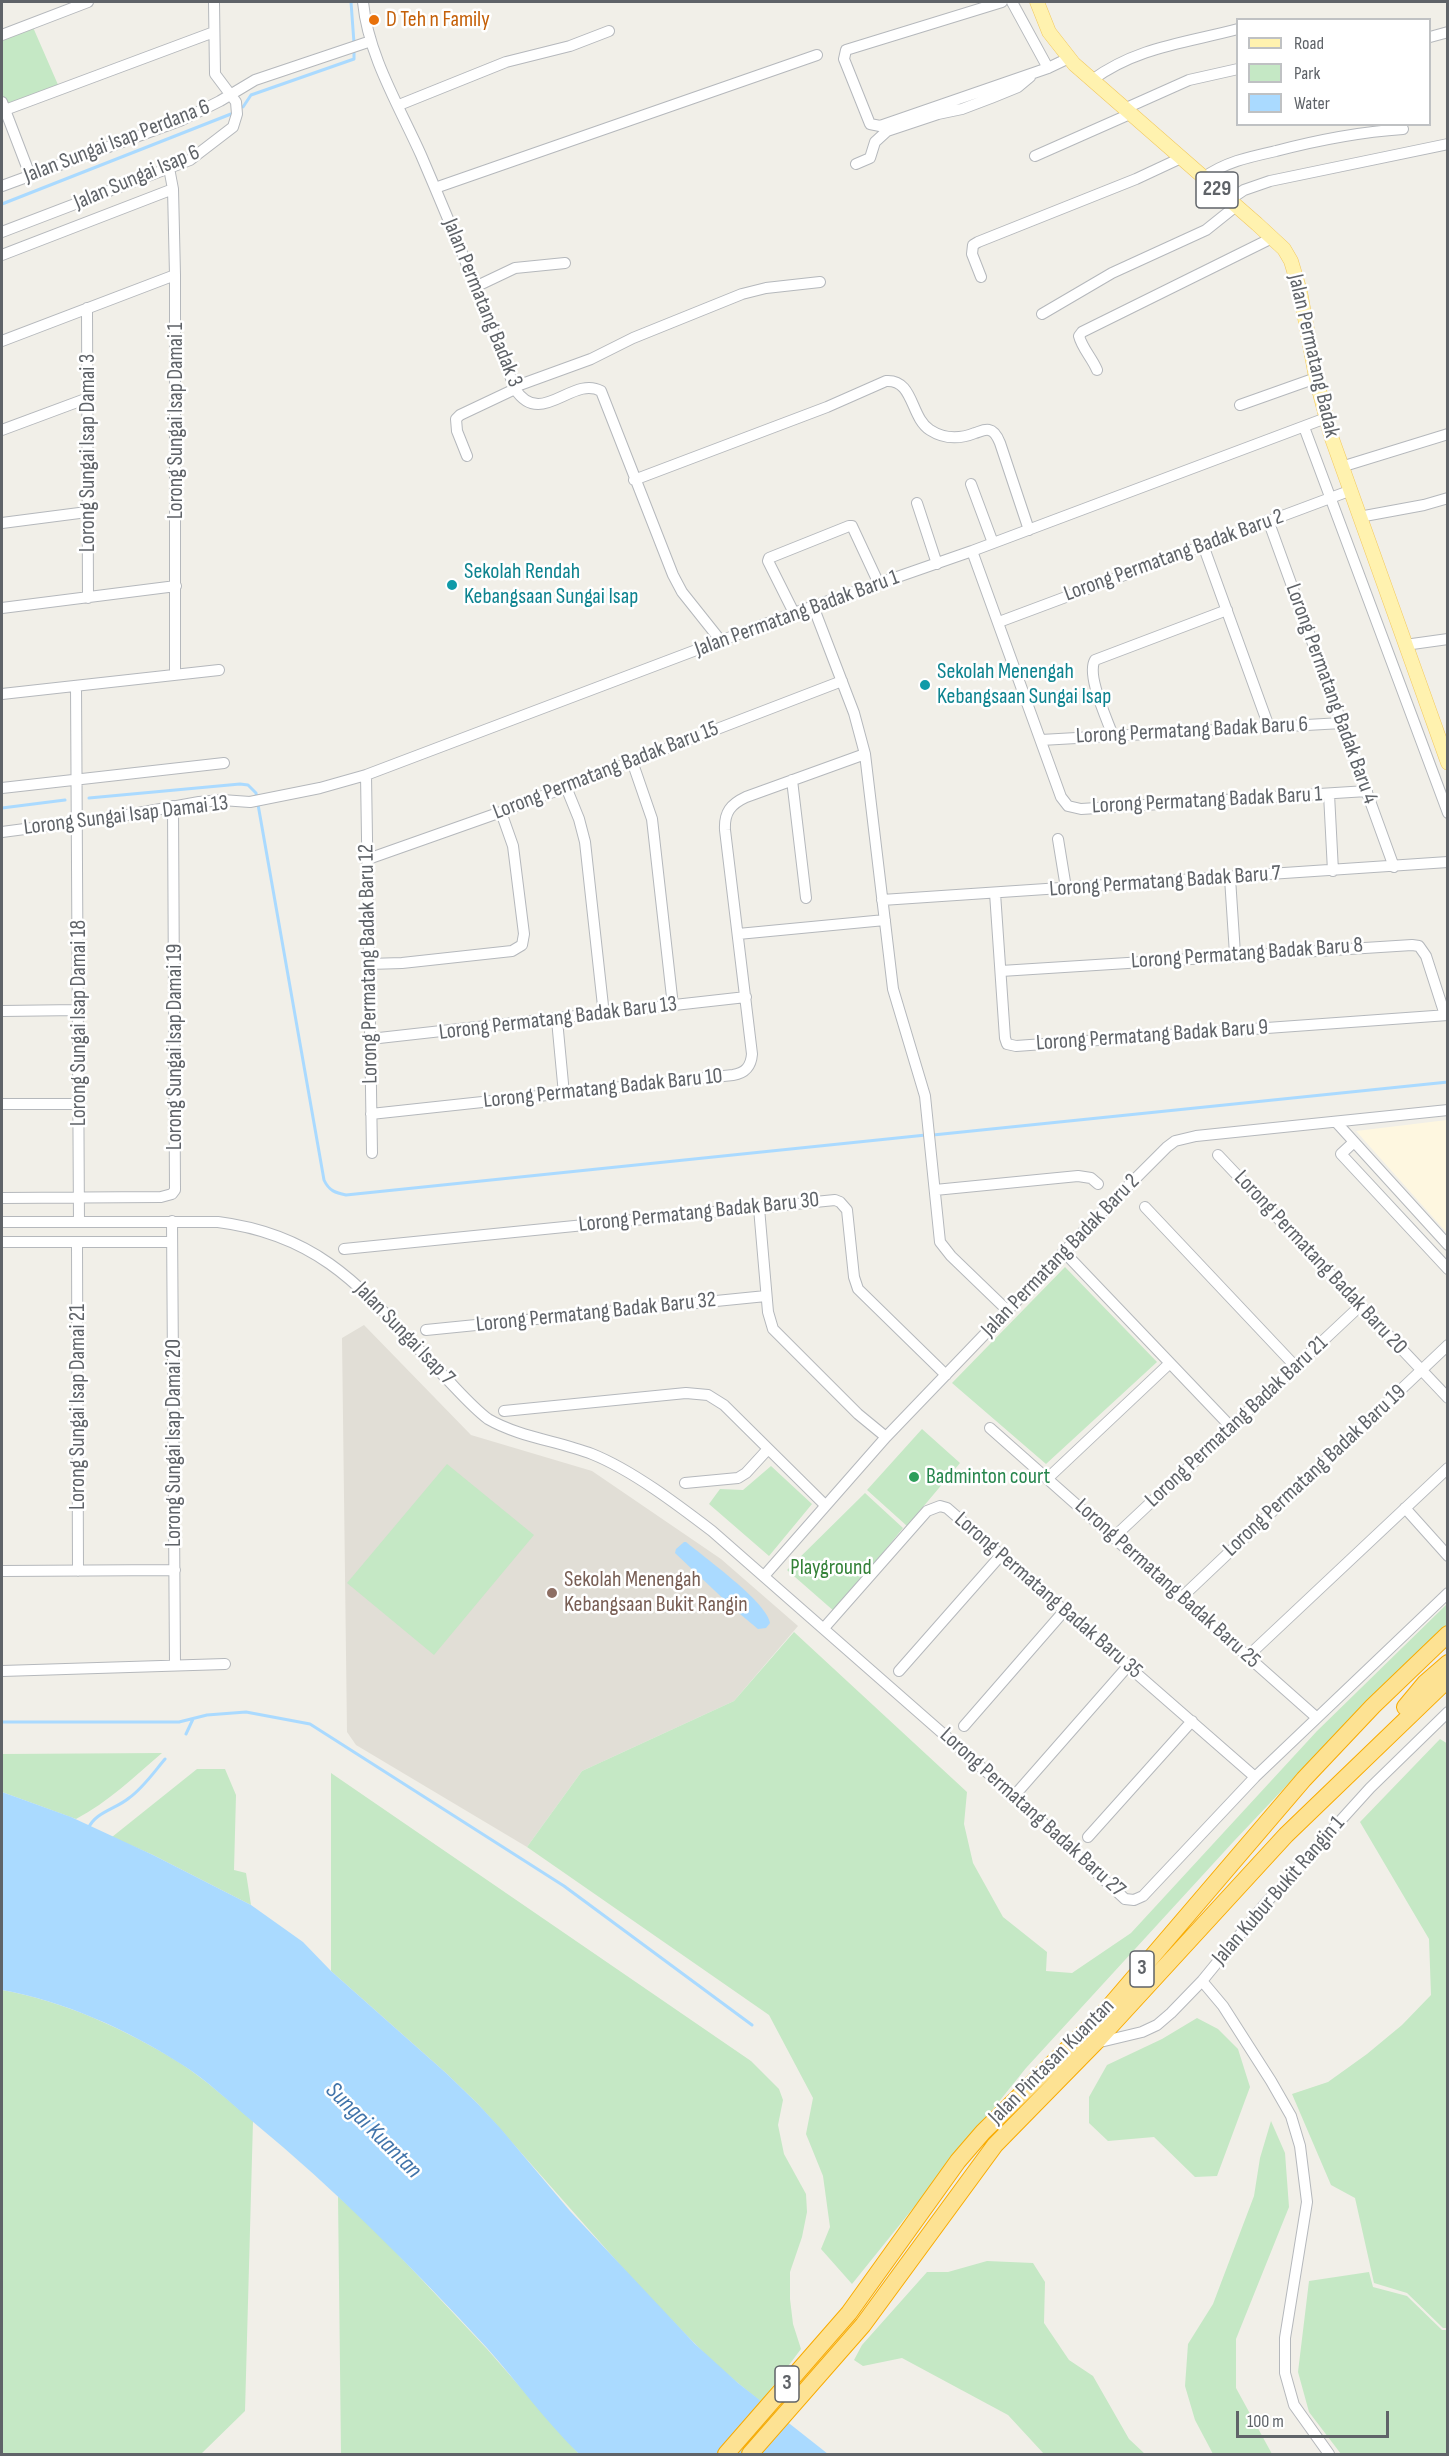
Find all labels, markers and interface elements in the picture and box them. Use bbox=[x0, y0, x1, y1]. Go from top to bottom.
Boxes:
place label: D Teh n Family bbox=[386, 7, 490, 33]
marker: D Teh n Family bbox=[367, 13, 381, 27]
legend bbox=[1236, 18, 1431, 126]
text: Road bbox=[1294, 33, 1324, 54]
text: Park bbox=[1294, 63, 1320, 84]
text: Water bbox=[1294, 93, 1330, 114]
street label: Jalan Sungai Isap Perdana 6 bbox=[20, 94, 214, 190]
street label: Jalan Sungai Isap 6 bbox=[70, 140, 204, 216]
road number: 229 bbox=[1196, 172, 1238, 208]
street label: Jalan Permatang Badak 3 bbox=[436, 215, 528, 391]
street label: Jalan Permatang Badak bbox=[1281, 272, 1345, 440]
street label: Lorong Sungai Isap Damai 1 bbox=[163, 323, 189, 519]
street label: Lorong Sungai Isap Damai 3 bbox=[75, 354, 101, 552]
street label: Lorong Permatang Badak Baru 2 bbox=[1061, 504, 1287, 608]
place label: Sekolah Rendah Kebangsaan Sungai Isap bbox=[464, 559, 638, 610]
street label: Jalan Permatang Badak Baru 1 bbox=[691, 565, 903, 663]
marker: Sekolah Rendah Kebangsaan Sungai Isap bbox=[445, 578, 459, 592]
street label: Lorong Permatang Badak Baru 4 bbox=[1279, 580, 1383, 808]
place label: Sekolah Menengah Kebangsaan Sungai Isap bbox=[937, 659, 1111, 710]
marker: Sekolah Menengah Kebangsaan Sungai Isap bbox=[918, 678, 932, 692]
street label: Lorong Permatang Badak Baru 6 bbox=[1075, 712, 1309, 750]
street label: Lorong Permatang Badak Baru 15 bbox=[490, 716, 722, 826]
street label: Lorong Permatang Badak Baru 1 bbox=[1091, 782, 1323, 820]
street label: Lorong Sungai Isap Damai 13 bbox=[22, 790, 230, 842]
street label: Lorong Permatang Badak Baru 12 bbox=[354, 844, 384, 1084]
street label: Lorong Permatang Badak Baru 7 bbox=[1049, 861, 1281, 903]
street label: Lorong Sungai Isap Damai 18 bbox=[66, 920, 92, 1126]
street label: Lorong Permatang Badak Baru 8 bbox=[1130, 933, 1364, 975]
street label: Lorong Sungai Isap Damai 19 bbox=[162, 944, 188, 1150]
street label: Lorong Permatang Badak Baru 13 bbox=[437, 991, 679, 1047]
street label: Lorong Permatang Badak Baru 9 bbox=[1035, 1015, 1269, 1057]
street label: Lorong Permatang Badak Baru 10 bbox=[482, 1063, 724, 1115]
street label: Lorong Permatang Badak Baru 20 bbox=[1228, 1166, 1412, 1360]
street label: Jalan Permatang Badak Baru 2 bbox=[976, 1169, 1146, 1343]
street label: Lorong Permatang Badak Baru 30 bbox=[577, 1187, 821, 1239]
street label: Jalan Sungai Isap 7 bbox=[348, 1277, 460, 1391]
street label: Lorong Permatang Badak Baru 32 bbox=[475, 1287, 717, 1339]
street label: Lorong Sungai Isap Damai 21 bbox=[65, 1304, 91, 1510]
street label: Lorong Permatang Badak Baru 21 bbox=[1140, 1331, 1334, 1513]
street label: Lorong Sungai Isap Damai 20 bbox=[161, 1339, 187, 1547]
street label: Lorong Permatang Badak Baru 19 bbox=[1218, 1379, 1412, 1563]
place label: Badminton court bbox=[926, 1464, 1050, 1490]
marker: Badminton court bbox=[907, 1470, 921, 1484]
street label: Lorong Permatang Badak Baru 25 bbox=[1069, 1494, 1265, 1674]
street label: Lorong Permatang Badak Baru 35 bbox=[948, 1507, 1148, 1685]
park label: Playground bbox=[790, 1555, 872, 1581]
place label: Sekolah Menengah Kebangsaan Bukit Rangin bbox=[564, 1567, 748, 1618]
marker: Sekolah Menengah Kebangsaan Bukit Rangin bbox=[545, 1586, 559, 1600]
street label: Lorong Permatang Badak Baru 27 bbox=[934, 1723, 1130, 1903]
street label: Jalan Kubur Bukit Rangin 1 bbox=[1207, 1811, 1351, 1971]
road number: 3 bbox=[1130, 1951, 1154, 1987]
street label: Jalan Pintasan Kuantan bbox=[984, 1994, 1120, 2130]
water label: Sungai Kuantan bbox=[319, 2077, 427, 2185]
road number: 3 bbox=[775, 2366, 799, 2402]
scale bar bbox=[1239, 2399, 1392, 2437]
text: 100 m bbox=[1247, 2411, 1284, 2432]

